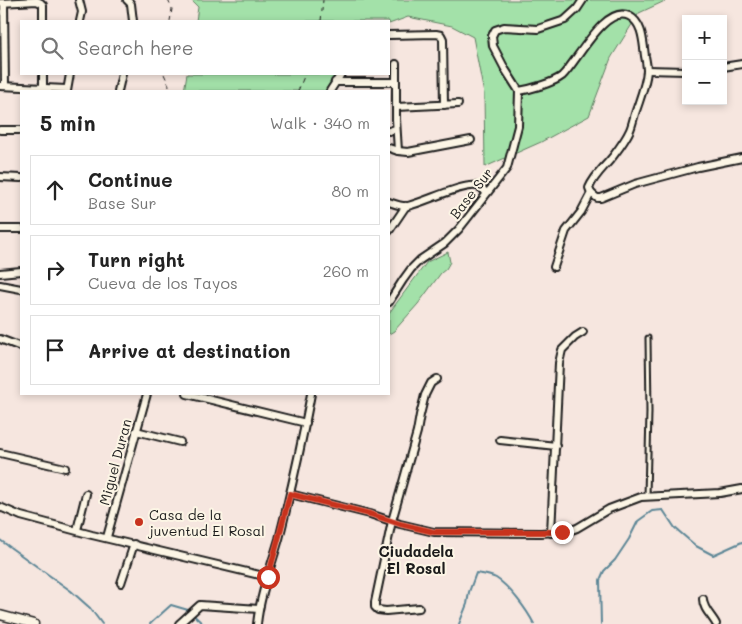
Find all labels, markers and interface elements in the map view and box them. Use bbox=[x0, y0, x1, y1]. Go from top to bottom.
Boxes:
map controls bbox=[682, 15, 727, 105]
button: + bbox=[682, 15, 727, 60]
search box bbox=[20, 20, 390, 75]
icon: search bbox=[38, 34, 66, 62]
text: Search here bbox=[78, 35, 194, 60]
button: − bbox=[682, 60, 727, 105]
text: 5 min bbox=[40, 109, 96, 136]
text: Walk · 340 m bbox=[270, 112, 370, 133]
street label: Base Sur bbox=[445, 164, 497, 222]
text: Continue bbox=[88, 167, 173, 192]
icon: ahead bbox=[41, 176, 69, 204]
text: 80 m bbox=[332, 180, 369, 201]
text: Base Sur bbox=[88, 192, 157, 213]
text: Turn right bbox=[88, 247, 185, 272]
icon: right bbox=[41, 256, 69, 284]
text: 260 m bbox=[323, 260, 369, 281]
text: Cueva de los Tayos bbox=[88, 272, 238, 293]
icon: arrive bbox=[41, 336, 69, 364]
text: Arrive at destination bbox=[88, 338, 291, 363]
street label: Miguel Duran bbox=[94, 417, 136, 507]
place label: Casa de la juventud El Rosal bbox=[147, 505, 265, 540]
marker: Casa de la juventud El Rosal bbox=[133, 516, 145, 528]
route end bbox=[551, 521, 574, 544]
district label: Ciudadela El Rosal bbox=[378, 541, 454, 578]
route start bbox=[257, 566, 280, 589]

